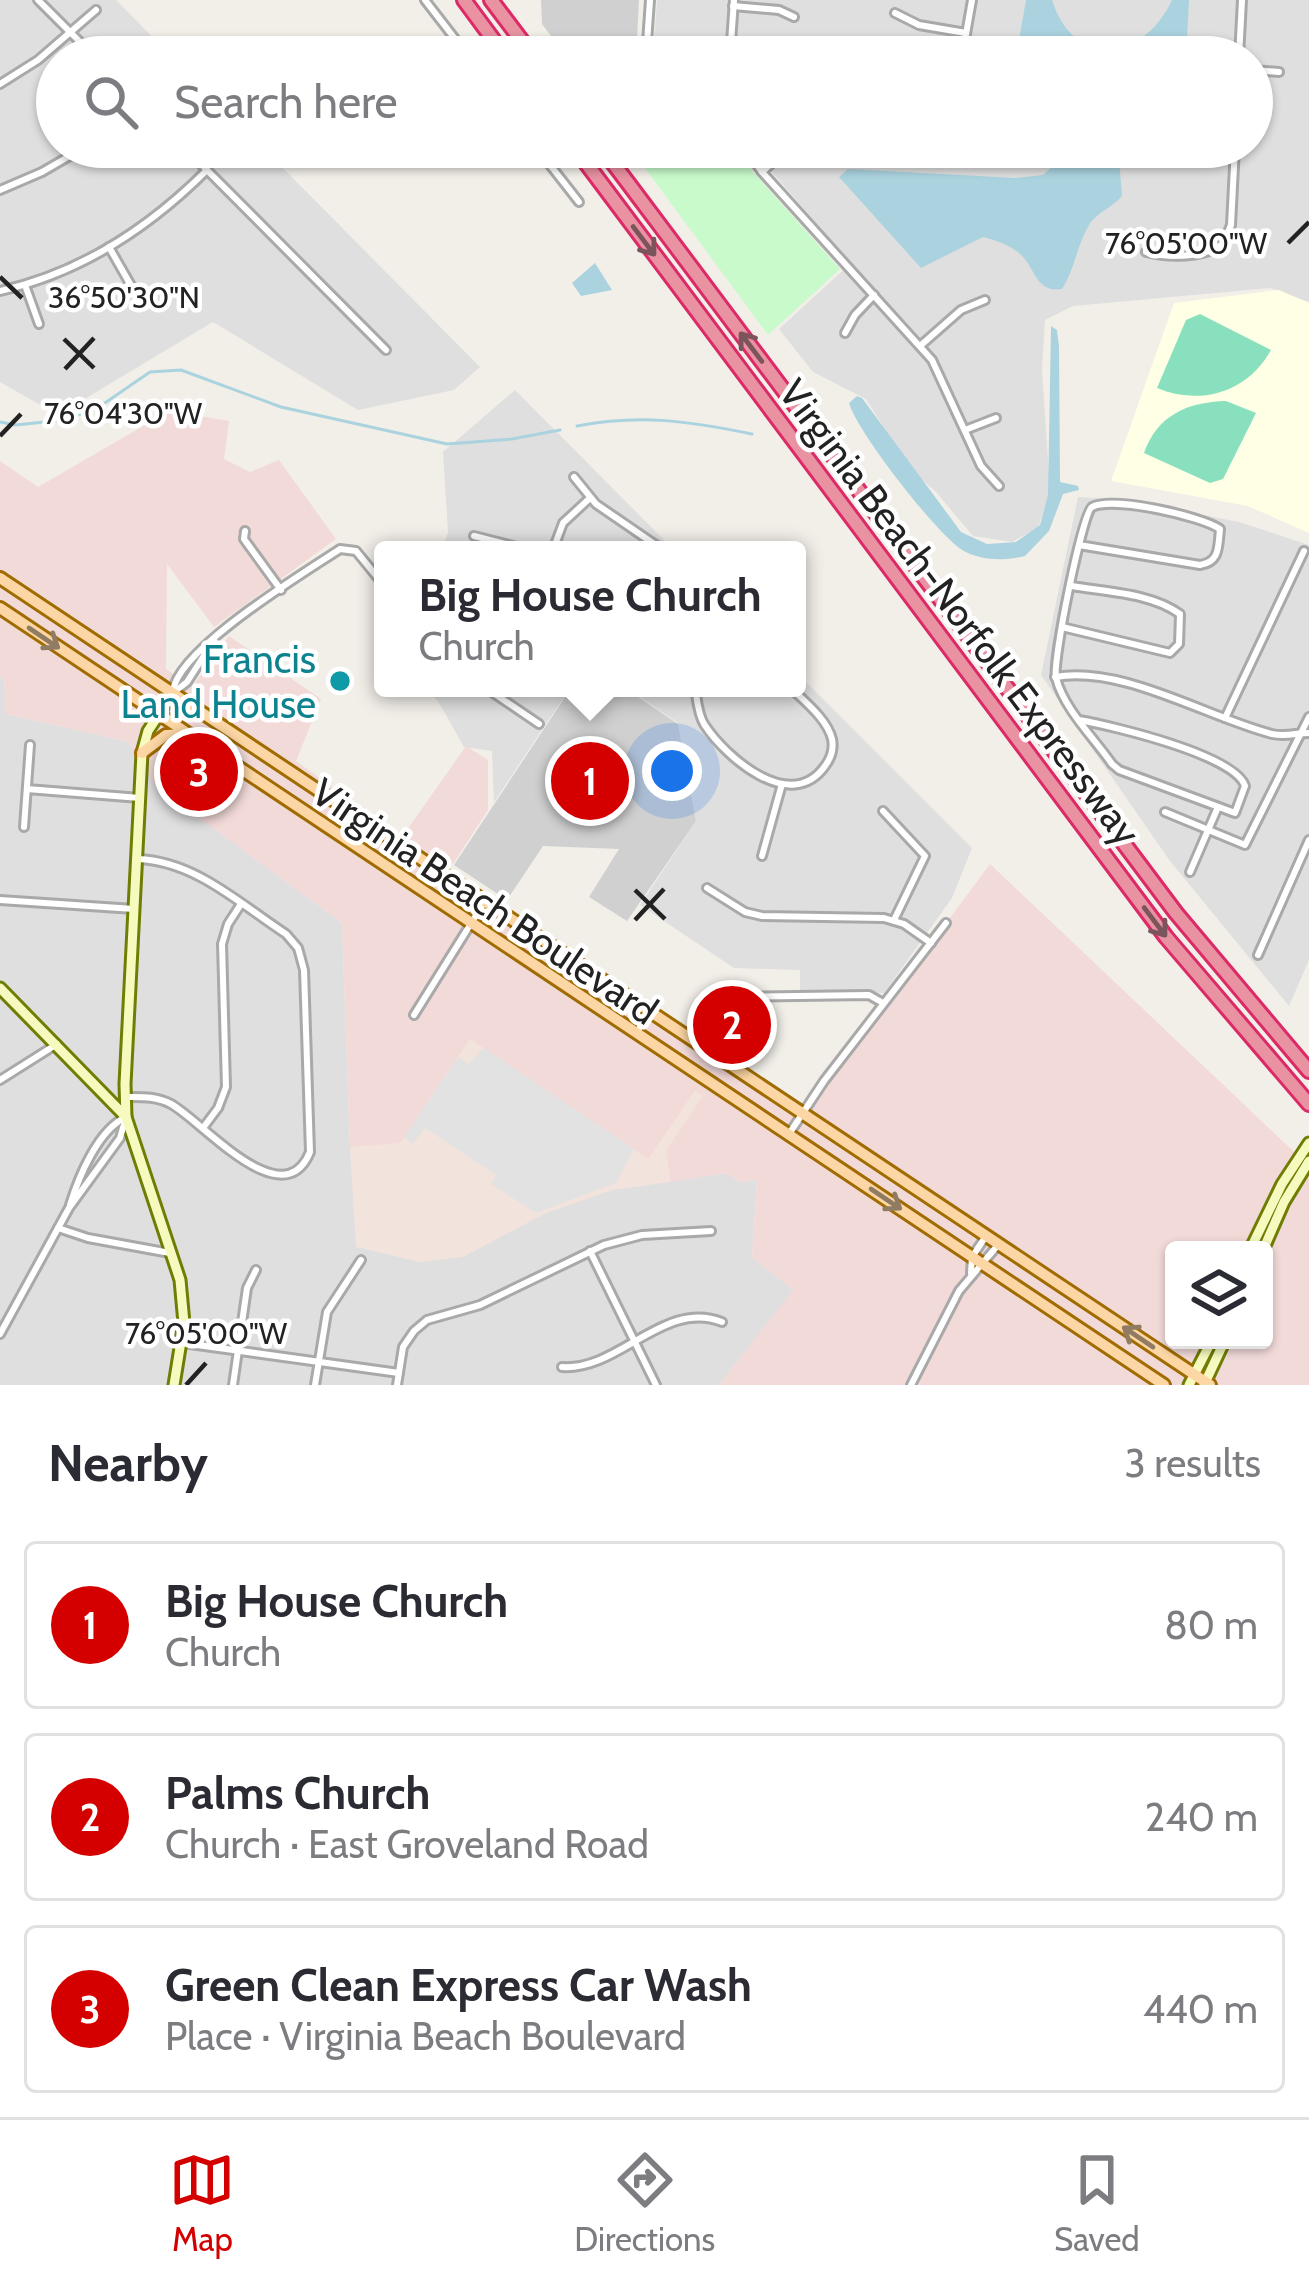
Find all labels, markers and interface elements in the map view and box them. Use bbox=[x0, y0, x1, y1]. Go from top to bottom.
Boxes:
search box bbox=[36, 36, 1273, 168]
icon: search bbox=[78, 69, 144, 135]
text: Search here bbox=[174, 75, 398, 129]
one-way arrow bbox=[630, 224, 656, 256]
text: 76°05'00"W bbox=[1105, 225, 1268, 262]
text: 36°50'30"N bbox=[48, 279, 200, 316]
one-way arrow bbox=[738, 331, 765, 363]
street label: Virginia Beach-Norfolk Expressway bbox=[769, 370, 1151, 855]
text: 76°04'30"W bbox=[44, 395, 203, 432]
popup bbox=[374, 541, 806, 697]
text: Big House Church bbox=[419, 568, 762, 622]
text: Church bbox=[419, 622, 535, 670]
one-way arrow bbox=[27, 625, 61, 650]
place label: Francis Land House bbox=[121, 635, 316, 728]
marker: Francis Land House bbox=[327, 668, 353, 694]
pin: 3 bbox=[160, 727, 238, 817]
pin: 1 bbox=[551, 736, 629, 826]
your location bbox=[642, 741, 702, 801]
street label: Virginia Beach Boulevard bbox=[303, 767, 667, 1035]
one-way arrow bbox=[1141, 906, 1168, 938]
pin: 2 bbox=[693, 980, 771, 1070]
one-way arrow bbox=[869, 1187, 903, 1212]
map controls bbox=[1165, 1241, 1273, 1349]
button: layers bbox=[1165, 1241, 1273, 1349]
text: 76°05'00"W bbox=[125, 1315, 288, 1352]
one-way arrow bbox=[1121, 1325, 1155, 1350]
text: Nearby bbox=[48, 1432, 208, 1494]
text: 3 results bbox=[1124, 1439, 1261, 1487]
text: Big House Church bbox=[165, 1574, 508, 1628]
text: 1 bbox=[83, 1601, 97, 1649]
text: 80 m bbox=[1164, 1601, 1258, 1649]
text: Church bbox=[165, 1628, 281, 1676]
text: Palms Church bbox=[165, 1766, 430, 1820]
text: 2 bbox=[80, 1793, 100, 1841]
text: 240 m bbox=[1145, 1793, 1258, 1841]
text: Church · East Groveland Road bbox=[165, 1820, 649, 1868]
text: Green Clean Express Car Wash bbox=[165, 1958, 752, 2012]
text: 3 bbox=[79, 1985, 101, 2033]
text: 440 m bbox=[1143, 1985, 1258, 2033]
text: Place · Virginia Beach Boulevard bbox=[165, 2012, 686, 2060]
tab: Map bbox=[169, 2147, 235, 2259]
tab: Directions bbox=[574, 2147, 715, 2259]
tab: Saved bbox=[1054, 2147, 1140, 2259]

